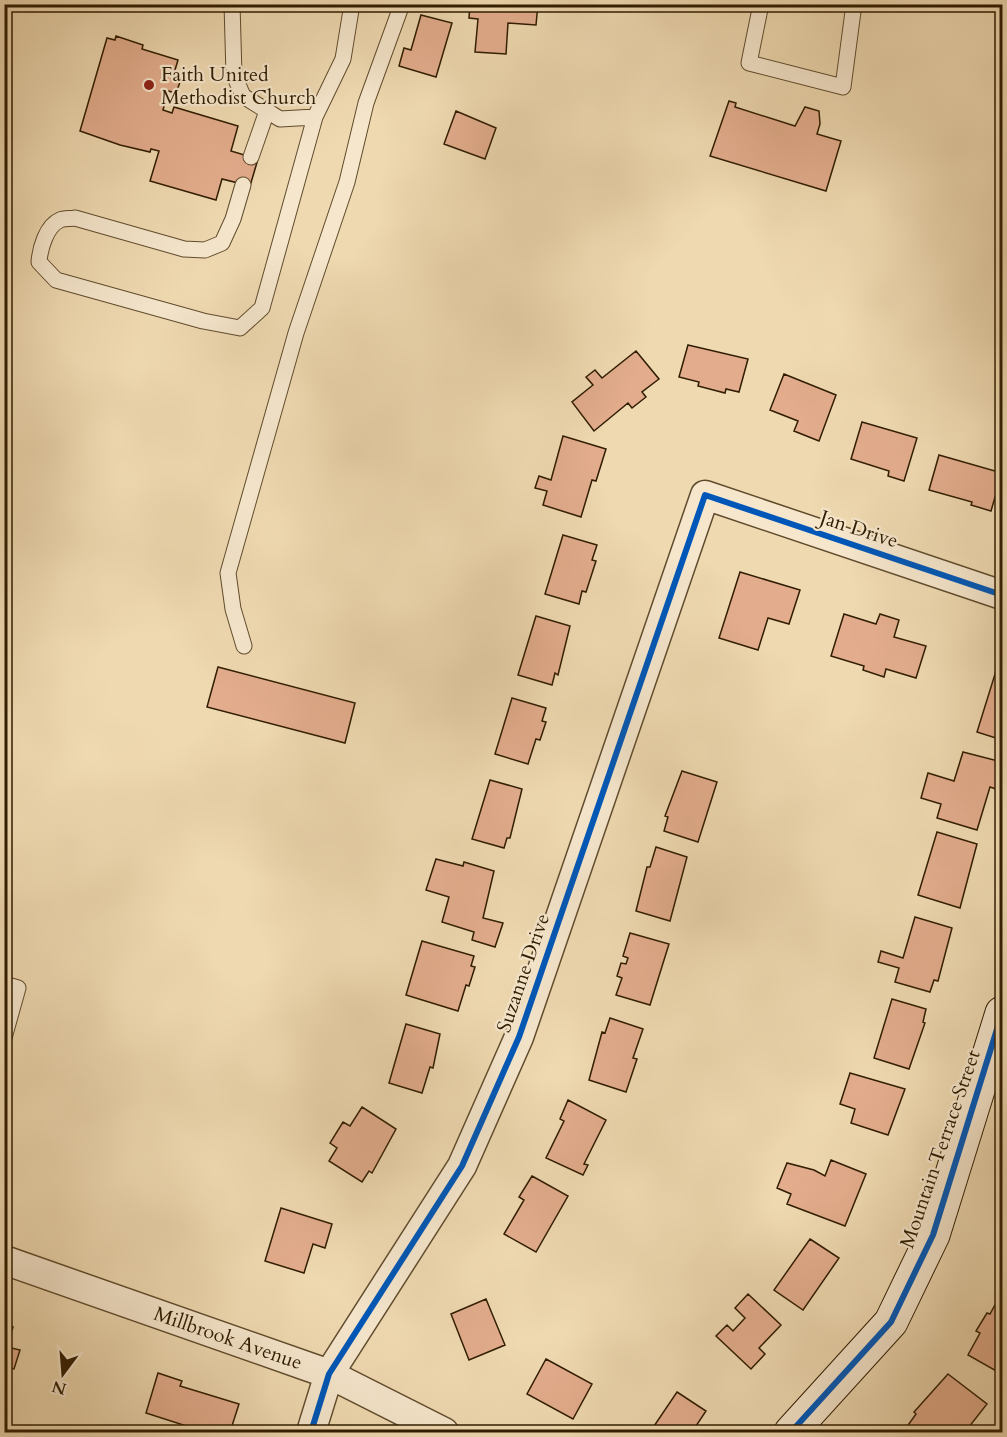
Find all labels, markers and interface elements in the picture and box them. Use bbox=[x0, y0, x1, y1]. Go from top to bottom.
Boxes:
place label: Faith United Methodist Church bbox=[161, 61, 316, 111]
marker: Faith United Methodist Church bbox=[142, 78, 156, 92]
street label: Jan Drive bbox=[814, 503, 901, 554]
street label: Suzanne Drive bbox=[490, 910, 556, 1036]
street label: Mountain Terrace Street bbox=[893, 1046, 987, 1252]
street label: Millbrook Avenue bbox=[150, 1300, 306, 1376]
north arrow bbox=[33, 1344, 93, 1404]
text: N bbox=[49, 1375, 69, 1400]

